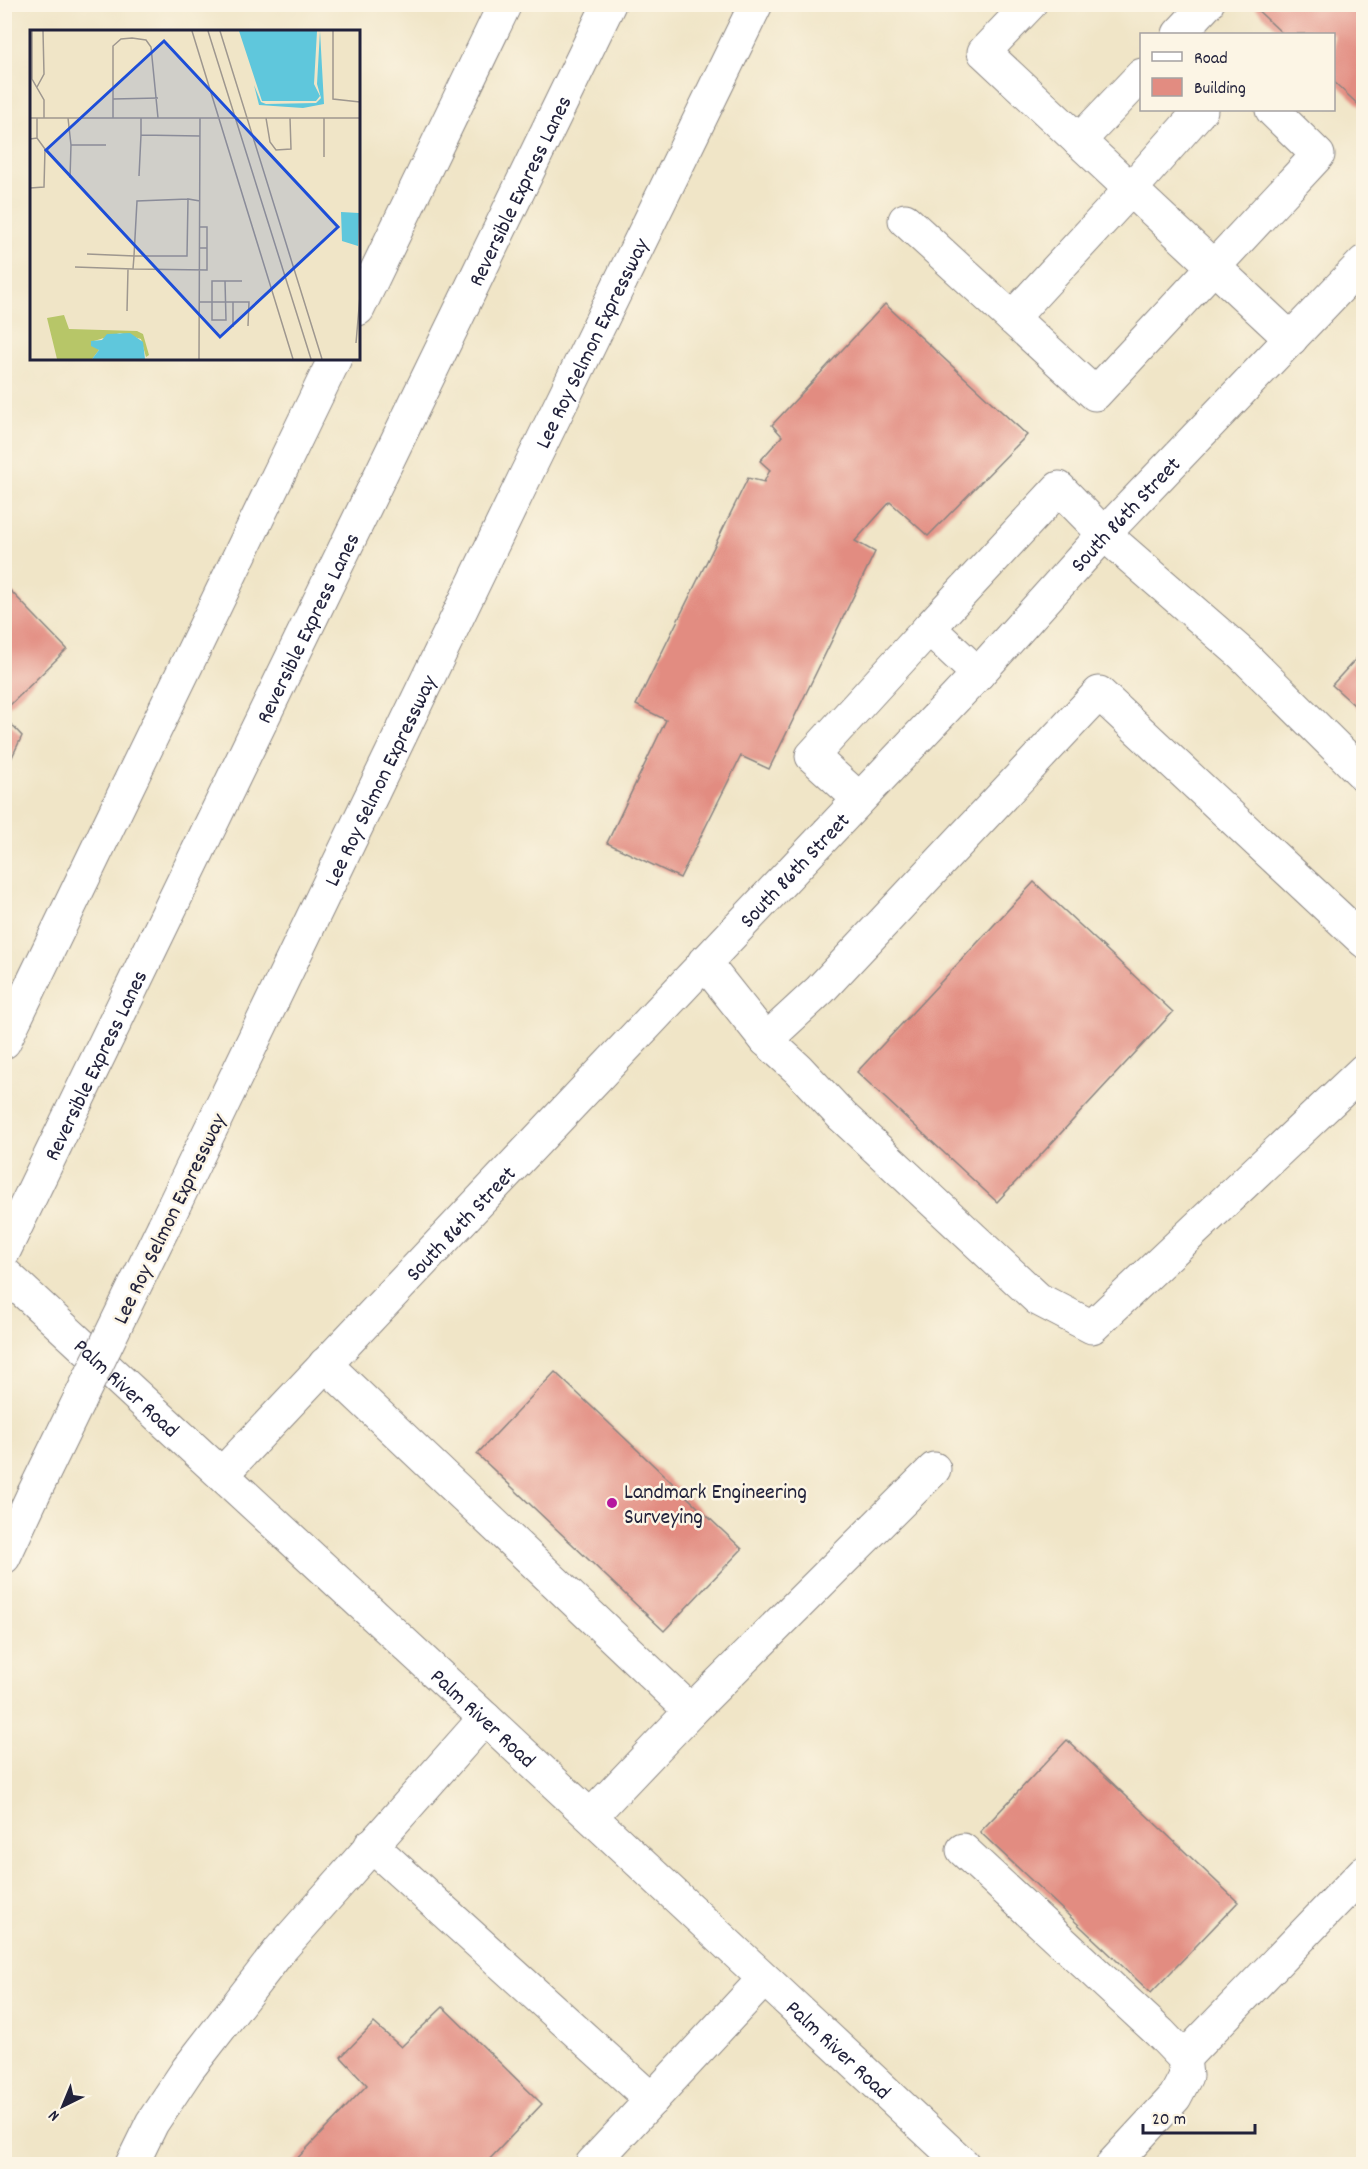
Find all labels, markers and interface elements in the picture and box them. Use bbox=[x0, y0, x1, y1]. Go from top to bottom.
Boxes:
inset map bbox=[30, 30, 360, 360]
legend bbox=[1140, 33, 1335, 111]
text: Road bbox=[1194, 47, 1228, 72]
text: Building bbox=[1194, 77, 1246, 102]
street label: Reversible Express Lanes bbox=[462, 91, 581, 292]
street label: Lee Roy Selmon Expressway bbox=[529, 233, 659, 455]
street label: South 86th Street bbox=[1065, 451, 1189, 580]
street label: Reversible Express Lanes bbox=[250, 528, 369, 730]
street label: Lee Roy Selmon Expressway bbox=[318, 670, 447, 892]
street label: South 86th Street bbox=[734, 807, 858, 936]
street label: Reversible Express Lanes bbox=[38, 966, 157, 1167]
street label: Lee Roy Selmon Expressway bbox=[107, 1108, 236, 1330]
street label: South 86th Street bbox=[400, 1160, 524, 1290]
street label: Palm River Road bbox=[65, 1333, 185, 1446]
place label: Landmark Engineering Surveying bbox=[624, 1478, 807, 1534]
marker: Landmark Engineering Surveying bbox=[605, 1496, 619, 1510]
street label: Palm River Road bbox=[422, 1663, 541, 1777]
street label: Palm River Road bbox=[778, 1994, 896, 2108]
north arrow bbox=[33, 2076, 93, 2136]
scale bar bbox=[1143, 2097, 1256, 2135]
text: N bbox=[44, 2104, 65, 2126]
text: 20 m bbox=[1152, 2108, 1186, 2133]

